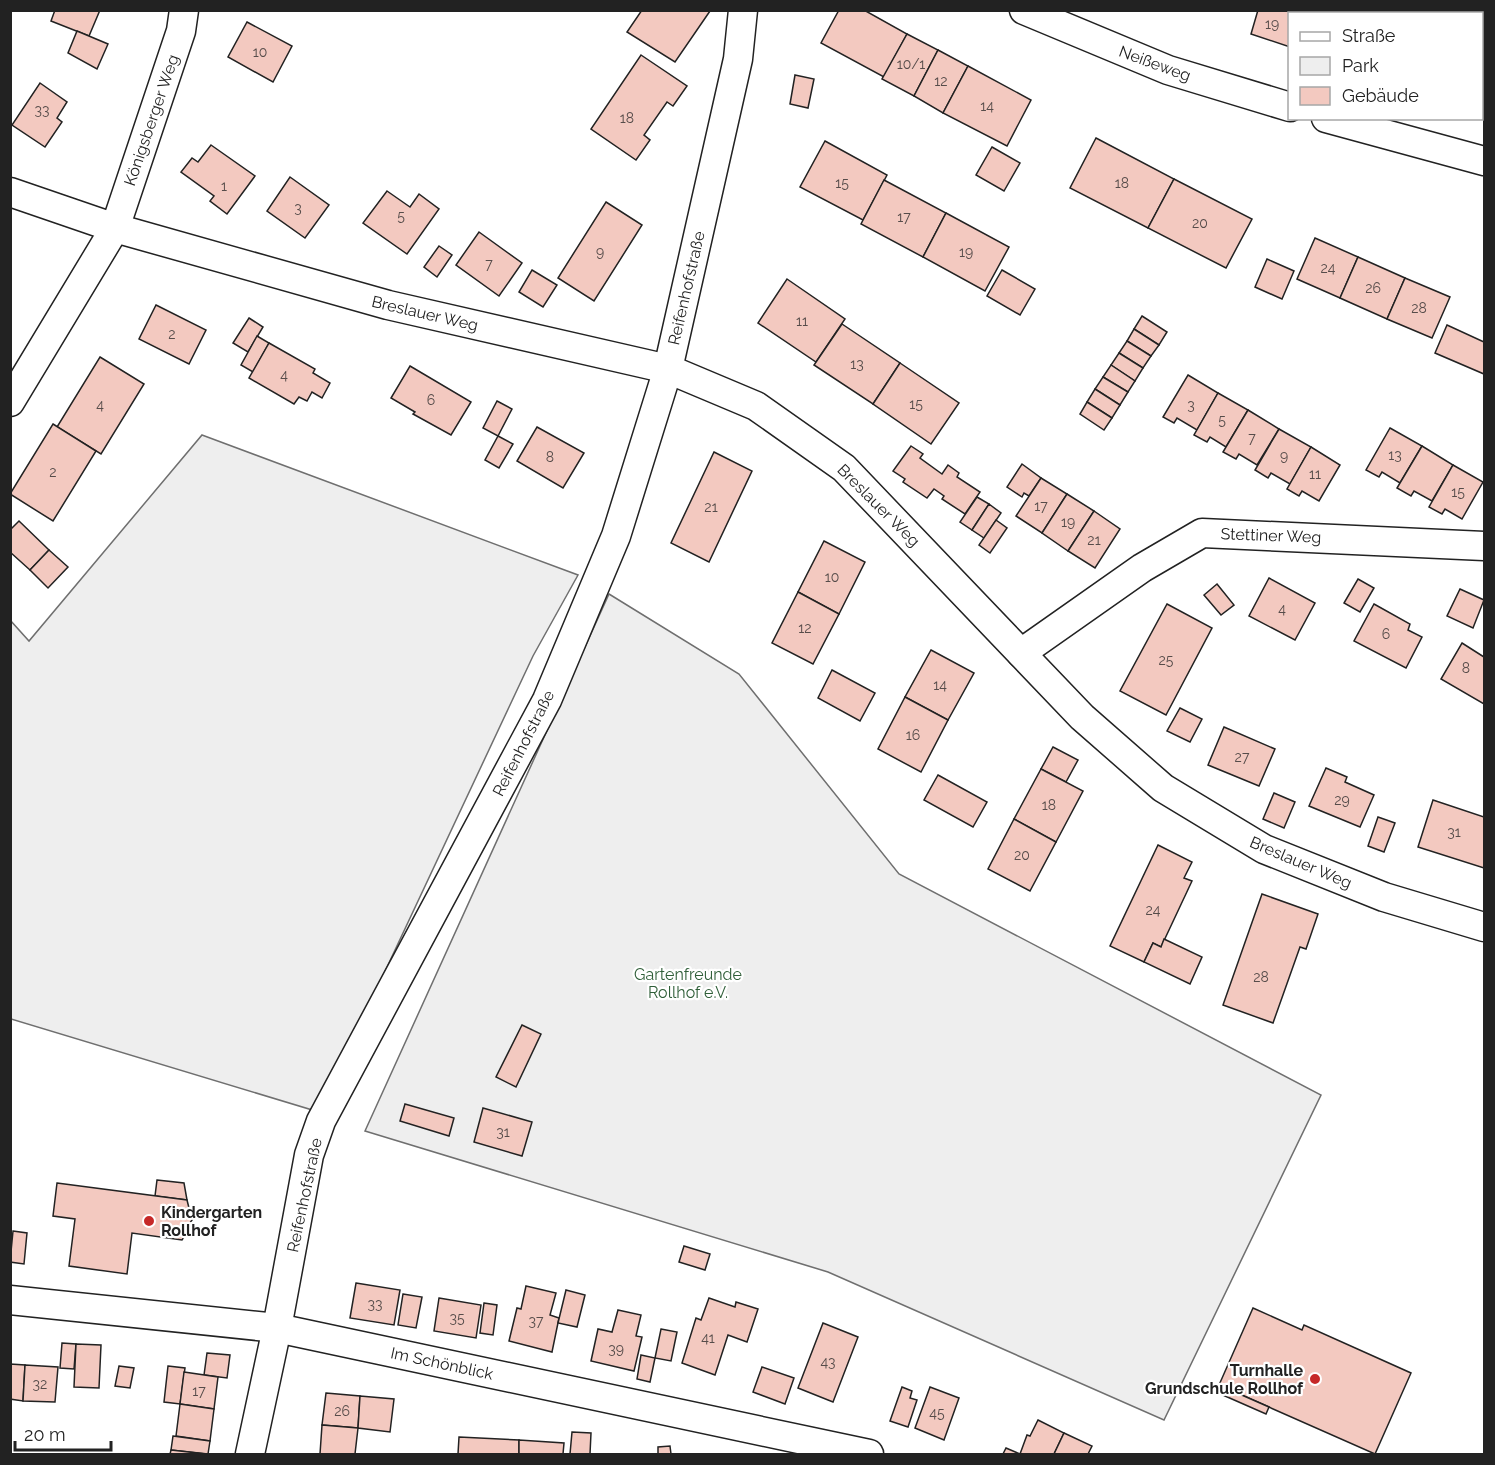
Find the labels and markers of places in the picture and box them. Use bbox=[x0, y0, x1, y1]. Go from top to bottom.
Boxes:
place label: Kindergarten Rollhof bbox=[161, 1203, 262, 1240]
marker: Kindergarten Rollhof bbox=[142, 1214, 156, 1228]
place label: Turnhalle Grundschule Rollhof bbox=[1145, 1361, 1304, 1398]
marker: Turnhalle Grundschule Rollhof bbox=[1308, 1372, 1322, 1386]

